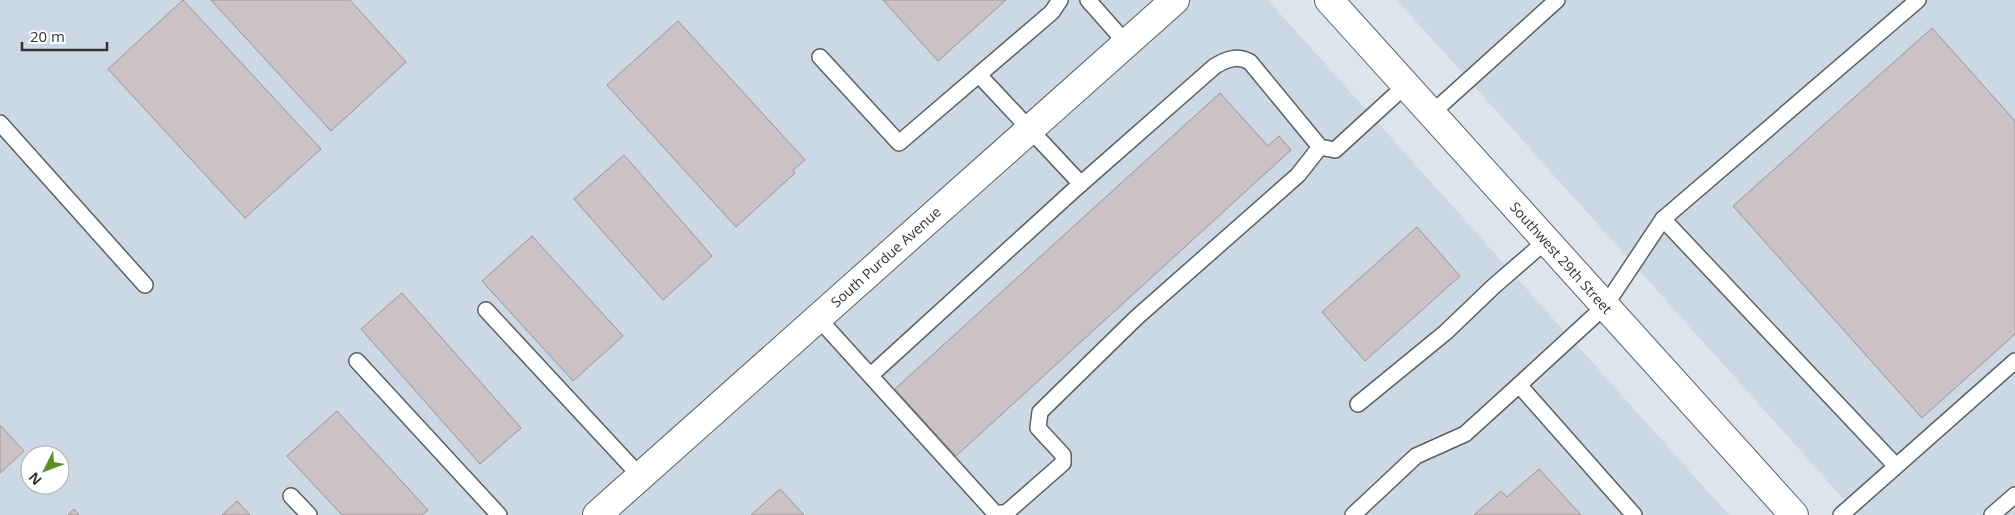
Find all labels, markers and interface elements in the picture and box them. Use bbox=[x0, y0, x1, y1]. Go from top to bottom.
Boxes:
scale bar bbox=[22, 20, 108, 52]
text: 20 m bbox=[30, 26, 65, 46]
street label: Southwest 29th Street bbox=[1506, 198, 1617, 318]
street label: South Purdue Avenue bbox=[827, 202, 945, 311]
north arrow bbox=[20, 445, 70, 495]
text: N bbox=[24, 468, 46, 490]

